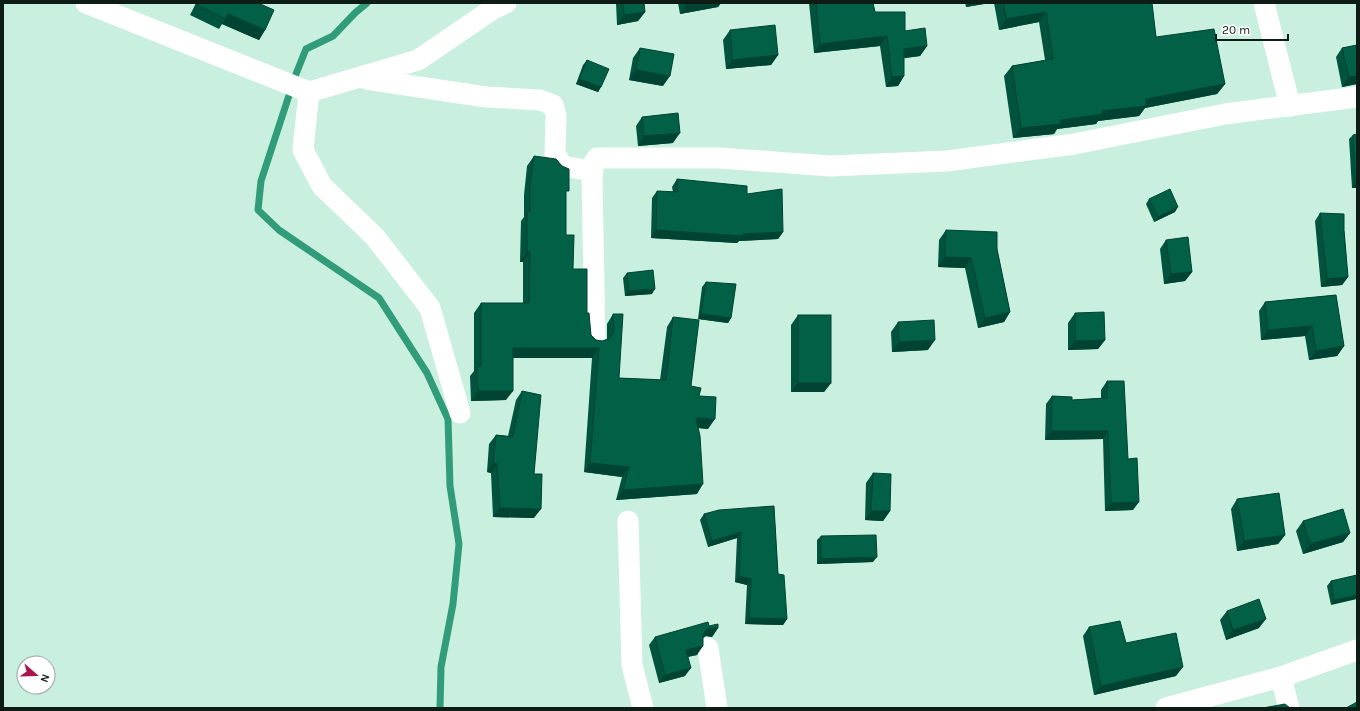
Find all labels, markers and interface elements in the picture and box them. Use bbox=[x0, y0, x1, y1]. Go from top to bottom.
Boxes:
scale bar bbox=[1216, 16, 1288, 42]
text: 20 m bbox=[1222, 23, 1250, 37]
north arrow bbox=[16, 655, 56, 695]
text: N bbox=[37, 672, 52, 684]

